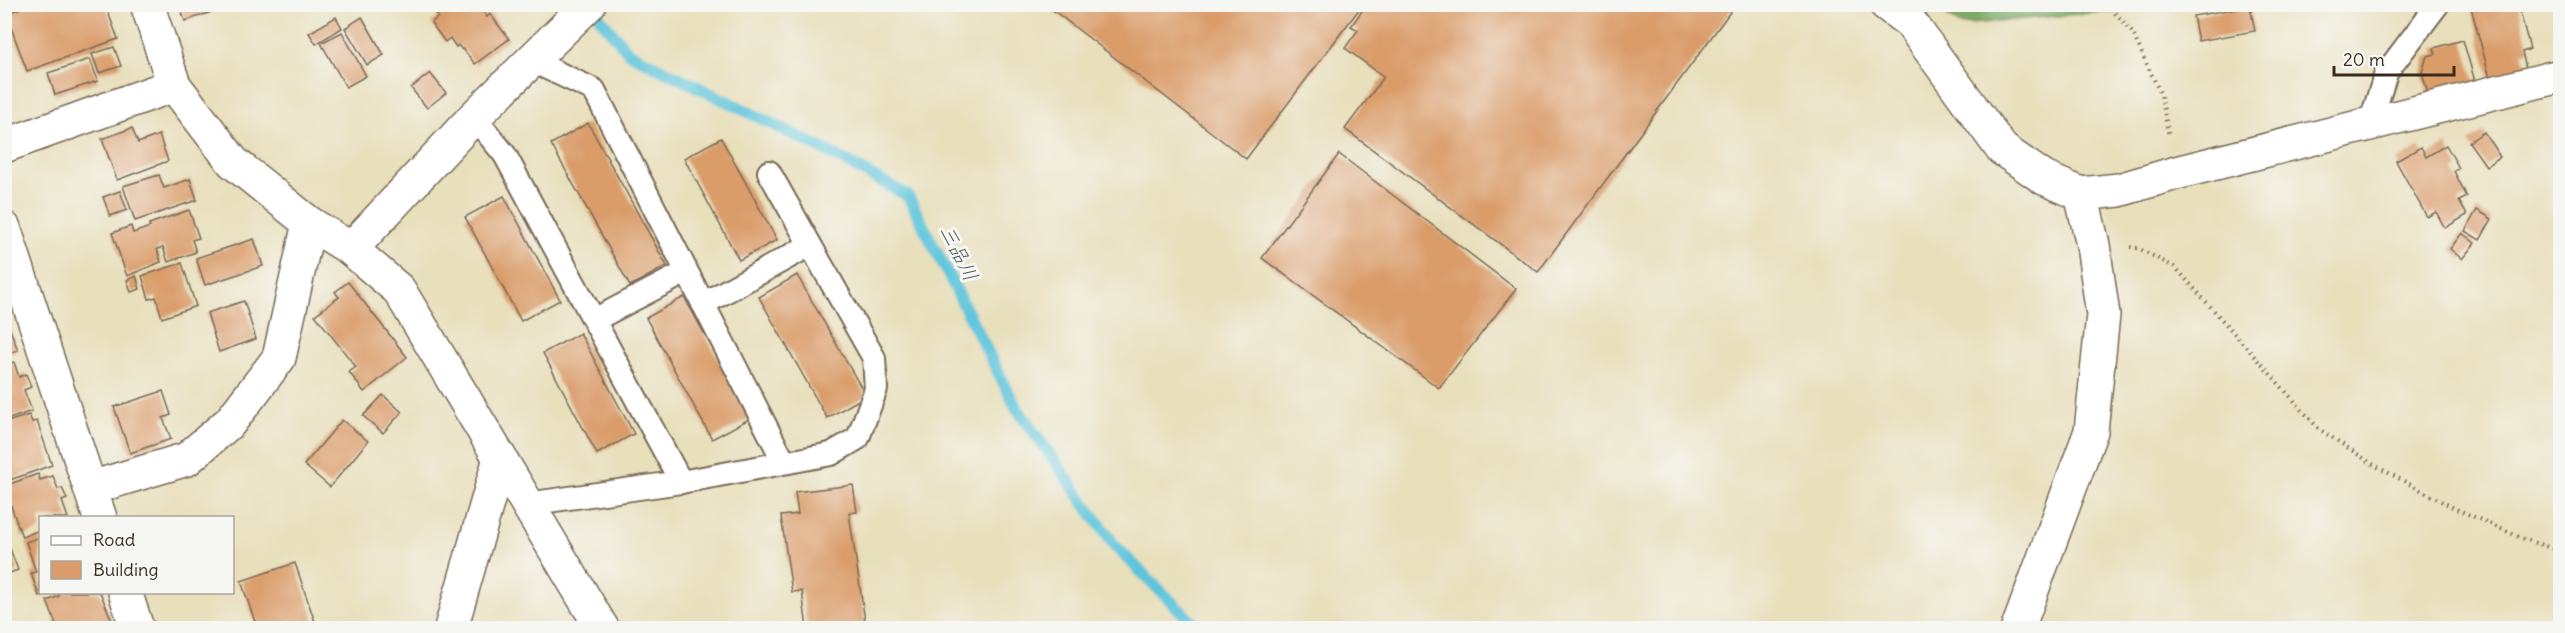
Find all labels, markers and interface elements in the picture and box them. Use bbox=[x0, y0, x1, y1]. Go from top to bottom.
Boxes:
scale bar bbox=[2334, 39, 2454, 77]
text: 20 m bbox=[2343, 48, 2385, 71]
water label: 三品川 bbox=[935, 220, 984, 285]
legend bbox=[39, 516, 234, 594]
text: Road bbox=[93, 528, 136, 551]
text: Building bbox=[93, 558, 158, 581]

